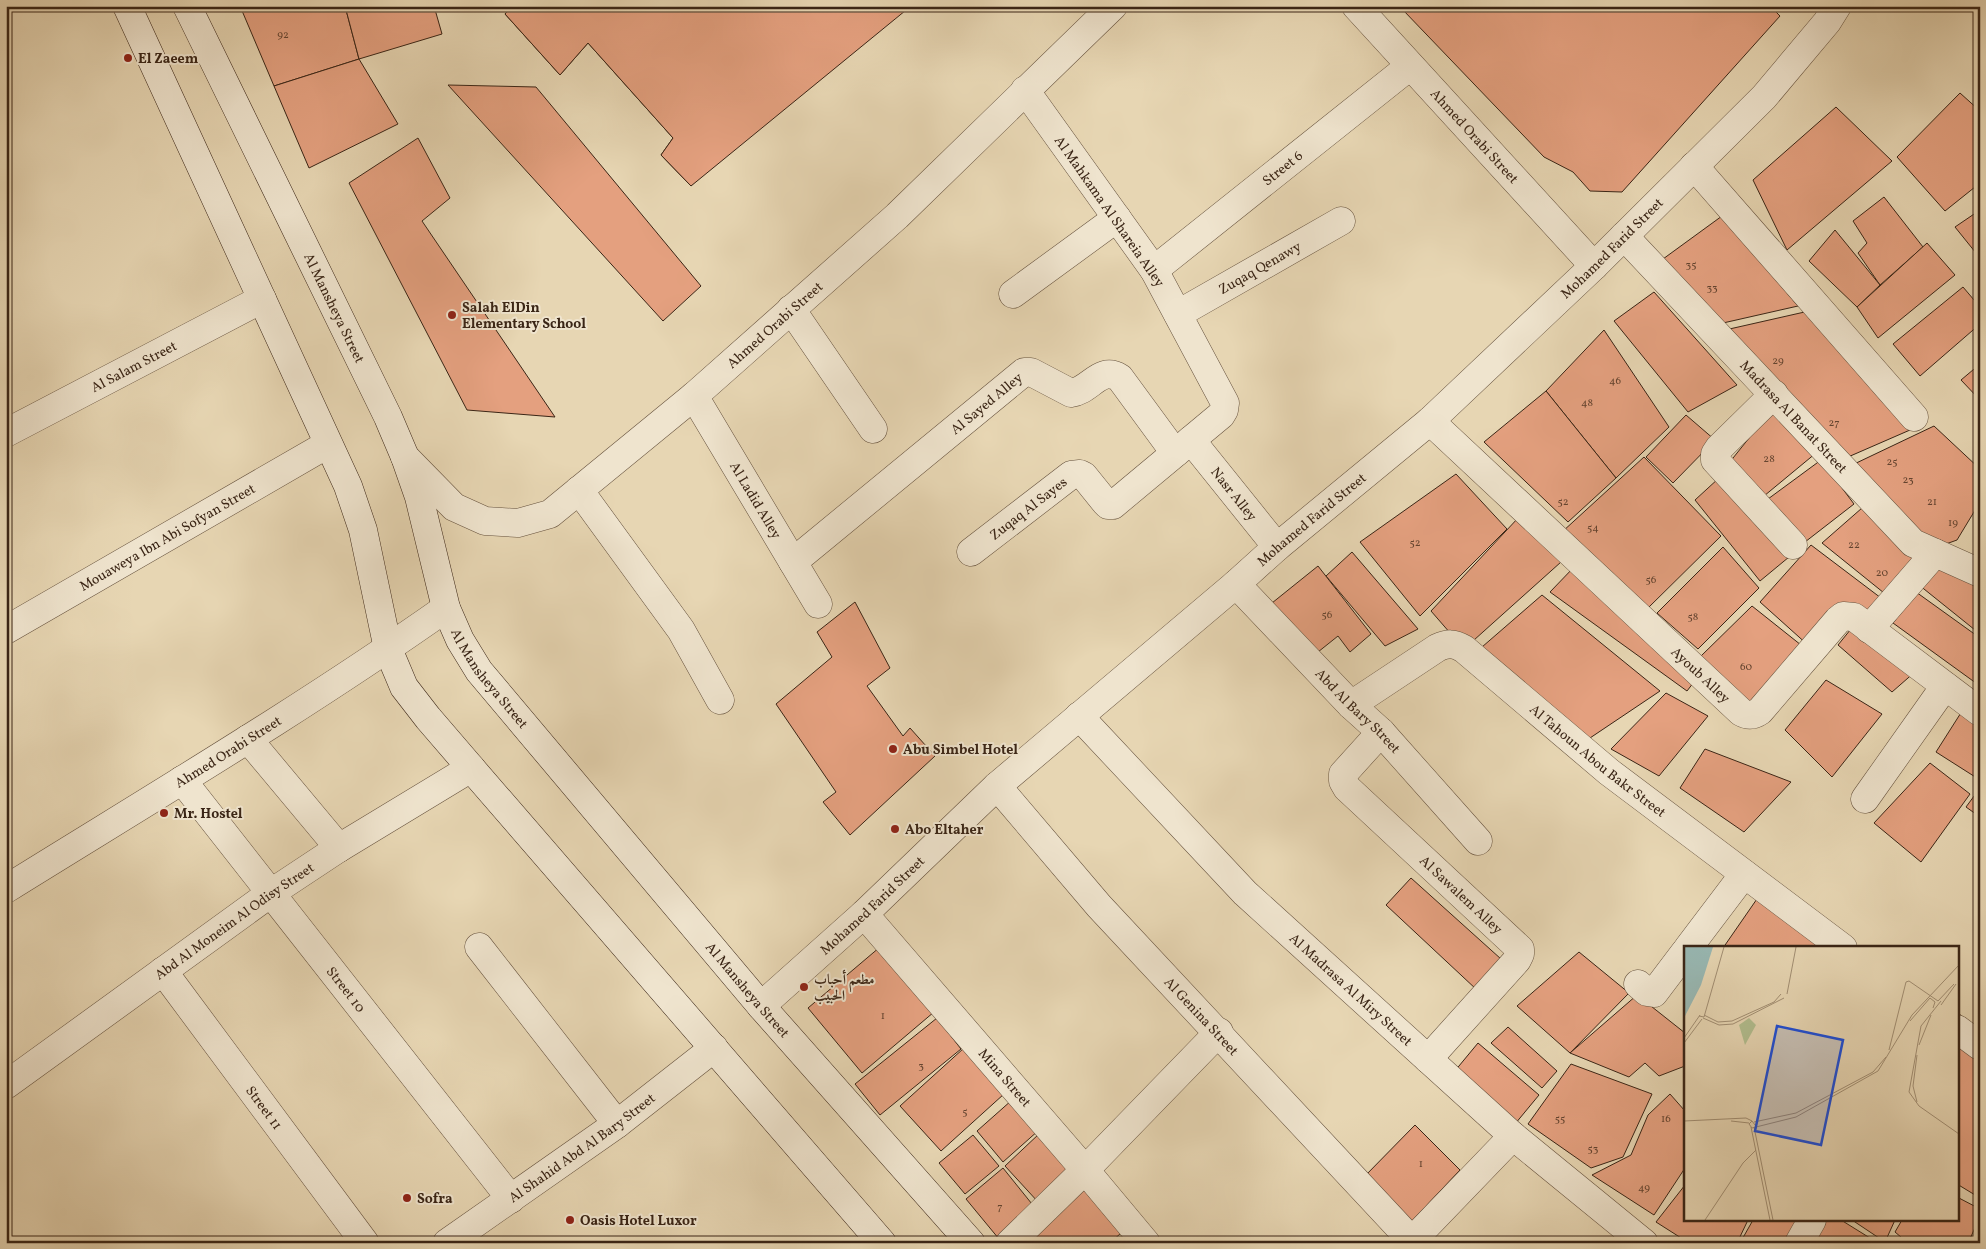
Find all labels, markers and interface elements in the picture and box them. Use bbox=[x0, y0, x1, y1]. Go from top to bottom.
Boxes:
house number: 92 bbox=[277, 28, 289, 43]
place label: El Zaeem bbox=[138, 50, 199, 69]
marker: El Zaeem bbox=[122, 52, 134, 64]
street label: Ahmed Orabi Street bbox=[1425, 85, 1522, 188]
street label: Al Mahkama Al Shareia Alley bbox=[1049, 132, 1169, 292]
street label: Street 6 bbox=[1259, 147, 1307, 191]
street label: Mohamed Farid Street bbox=[1557, 194, 1668, 304]
street label: Zuqaq Qenawy bbox=[1216, 237, 1305, 300]
street label: Al Mansheya Street bbox=[298, 250, 368, 367]
house number: 35 bbox=[1686, 258, 1696, 273]
street label: Ahmed Orabi Street bbox=[723, 278, 828, 374]
house number: 33 bbox=[1706, 281, 1718, 296]
place label: Salah ElDin Elementary School bbox=[462, 299, 586, 334]
marker: Salah ElDin Elementary School bbox=[446, 309, 458, 321]
street label: Al Salam Street bbox=[88, 337, 181, 398]
house number: 29 bbox=[1772, 354, 1784, 369]
street label: Madrasa Al Banat Street bbox=[1735, 357, 1851, 478]
street label: Al Sayed Alley bbox=[947, 369, 1027, 440]
house number: 46 bbox=[1609, 374, 1621, 389]
house number: 48 bbox=[1581, 396, 1593, 411]
house number: 27 bbox=[1829, 416, 1839, 431]
house number: 28 bbox=[1763, 452, 1775, 467]
house number: 25 bbox=[1886, 455, 1898, 470]
street label: Al Ladid Alley bbox=[724, 459, 785, 543]
street label: Nasr Alley bbox=[1205, 464, 1261, 526]
street label: Mohamed Farid Street bbox=[1254, 469, 1371, 571]
street label: Zuqaq Al Sayes bbox=[986, 473, 1072, 545]
house number: 23 bbox=[1902, 473, 1914, 488]
street label: Mouaweya Ibn Abi Sofyan Street bbox=[76, 480, 259, 597]
house number: 52 bbox=[1557, 495, 1569, 510]
house number: 21 bbox=[1927, 495, 1937, 510]
house number: 19 bbox=[1948, 516, 1958, 531]
house number: 54 bbox=[1587, 521, 1599, 536]
house number: 52 bbox=[1409, 536, 1421, 551]
house number: 22 bbox=[1848, 538, 1860, 553]
house number: 20 bbox=[1876, 566, 1889, 581]
house number: 56 bbox=[1646, 573, 1657, 588]
house number: 56 bbox=[1322, 608, 1333, 623]
house number: 58 bbox=[1688, 610, 1699, 625]
street label: Al Mansheya Street bbox=[445, 626, 532, 733]
street label: Ayoub Alley bbox=[1666, 643, 1734, 708]
house number: 60 bbox=[1740, 660, 1752, 675]
street label: Abd Al Bary Street bbox=[1310, 665, 1404, 758]
street label: Al Tahoun Abou Bakr Street bbox=[1525, 701, 1669, 822]
street label: Ahmed Orabi Street bbox=[172, 712, 286, 793]
place label: Abu Simbel Hotel bbox=[903, 741, 1018, 760]
marker: Abu Simbel Hotel bbox=[887, 743, 899, 755]
place label: Mr. Hostel bbox=[174, 805, 243, 824]
marker: Mr. Hostel bbox=[158, 807, 170, 819]
place label: Abo Eltaher bbox=[905, 821, 984, 840]
marker: Abo Eltaher bbox=[889, 823, 901, 835]
street label: Mohamed Farid Street bbox=[817, 852, 930, 960]
street label: Al Sawalem Alley bbox=[1415, 852, 1506, 939]
street label: Abd Al Moneim Al Odisy Street bbox=[151, 859, 318, 985]
street label: Al Madrasa Al Miry Street bbox=[1284, 930, 1416, 1051]
street label: Al Mansheya Street bbox=[700, 939, 793, 1043]
inset map bbox=[1684, 946, 1958, 1222]
street label: Street 10 bbox=[321, 963, 369, 1017]
place label: مطعم أحباب الحبيب bbox=[814, 969, 874, 1006]
street label: Al Genina Street bbox=[1159, 974, 1242, 1061]
marker: مطعم أحباب الحبيب bbox=[798, 981, 810, 993]
house number: 1 bbox=[881, 1009, 885, 1024]
street label: Mina Street bbox=[973, 1045, 1035, 1112]
house number: 3 bbox=[918, 1059, 924, 1074]
street label: Street 11 bbox=[240, 1082, 286, 1134]
street label: Al Shahid Abd Al Bary Street bbox=[505, 1089, 660, 1208]
house number: 5 bbox=[962, 1105, 968, 1120]
house number: 55 bbox=[1555, 1112, 1565, 1127]
house number: 16 bbox=[1661, 1112, 1671, 1127]
house number: 53 bbox=[1588, 1142, 1599, 1157]
house number: 1 bbox=[1419, 1157, 1423, 1172]
house number: 49 bbox=[1638, 1181, 1650, 1196]
place label: Sofra bbox=[417, 1190, 453, 1209]
marker: Sofra bbox=[401, 1192, 413, 1204]
house number: 7 bbox=[997, 1200, 1003, 1215]
place label: Oasis Hotel Luxor bbox=[580, 1212, 697, 1231]
marker: Oasis Hotel Luxor bbox=[564, 1214, 576, 1226]

